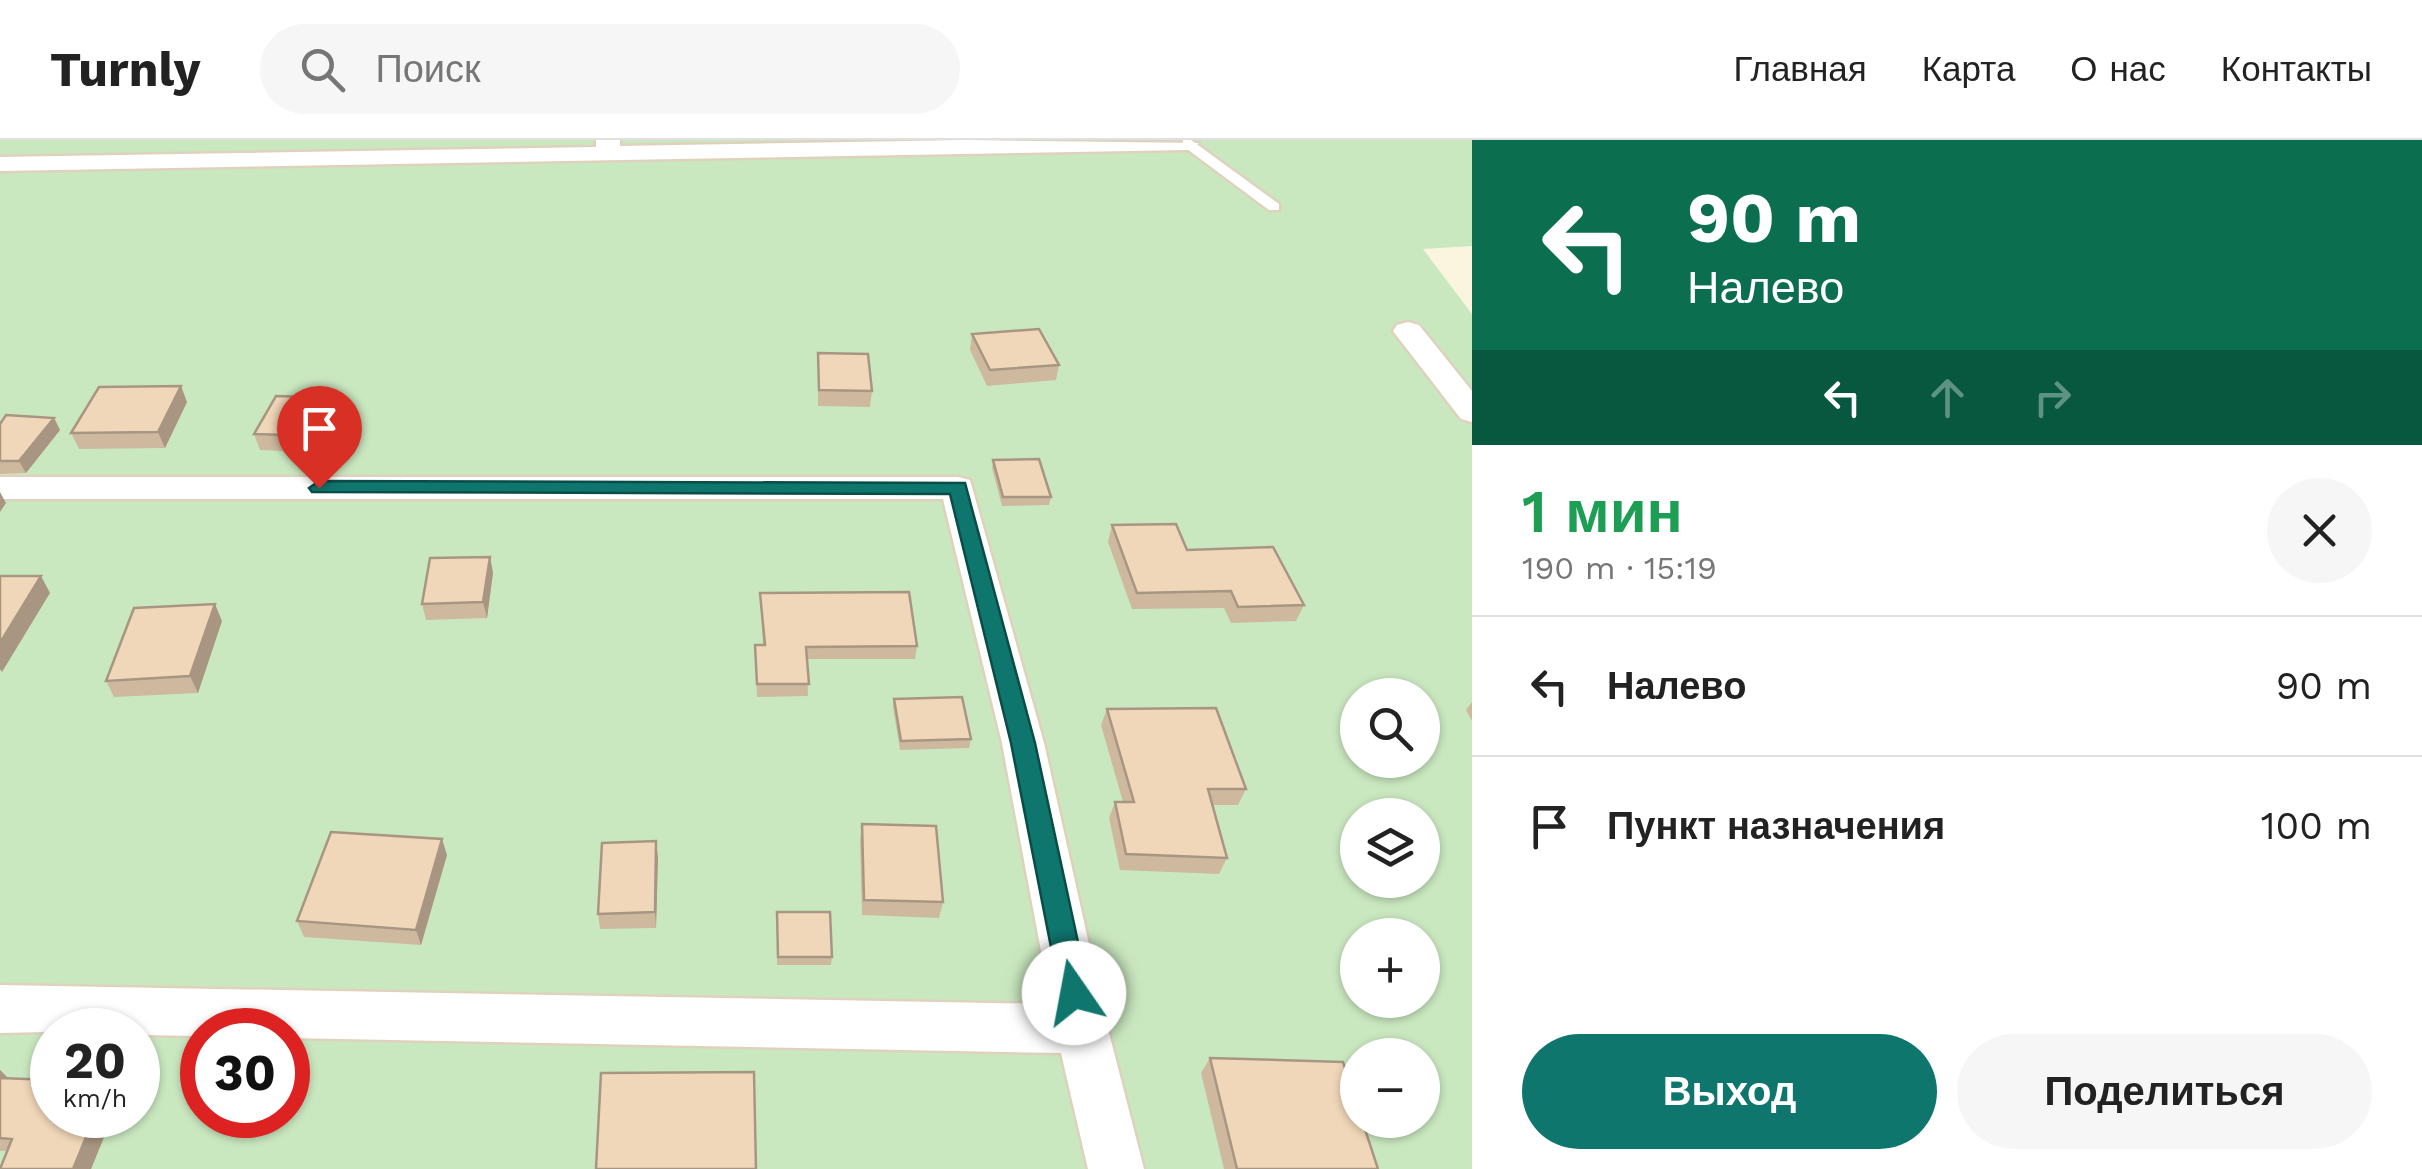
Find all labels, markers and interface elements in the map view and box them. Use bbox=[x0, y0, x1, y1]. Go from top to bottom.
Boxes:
search box bbox=[260, 24, 960, 114]
text: Turnly bbox=[50, 41, 200, 98]
icon: search bbox=[295, 42, 350, 97]
text: Поиск bbox=[375, 47, 481, 91]
text: Главная bbox=[1733, 48, 1867, 90]
text: Карта bbox=[1922, 48, 2015, 90]
text: О нас bbox=[2070, 48, 2166, 90]
text: Контакты bbox=[2221, 48, 2372, 90]
text: 90 m bbox=[1687, 177, 1861, 259]
icon: left bbox=[1522, 180, 1652, 310]
text: Налево bbox=[1687, 261, 1844, 314]
icon: left bbox=[1815, 370, 1870, 425]
icon: ahead bbox=[1920, 370, 1975, 425]
icon: right bbox=[2025, 370, 2080, 425]
pin bbox=[277, 386, 362, 489]
icon: arrive bbox=[292, 401, 347, 456]
text: 1 мин bbox=[1522, 476, 1683, 547]
button: close bbox=[2267, 478, 2372, 583]
text: 190 m · 15:19 bbox=[1522, 549, 1717, 587]
icon: left bbox=[1522, 659, 1577, 714]
text: Налево bbox=[1607, 664, 1746, 708]
text: 90 m bbox=[2276, 664, 2372, 708]
map controls bbox=[1340, 678, 1440, 1138]
button: search bbox=[1340, 678, 1440, 778]
button: layers bbox=[1340, 798, 1440, 898]
icon: arrive bbox=[1522, 799, 1577, 854]
text: Пункт назначения bbox=[1607, 804, 1945, 848]
text: 100 m bbox=[2261, 804, 2372, 848]
button: + bbox=[1340, 918, 1440, 1018]
position arrow bbox=[1022, 941, 1126, 1045]
speed limit sign: 30 bbox=[180, 1008, 310, 1138]
text: 20 bbox=[64, 1031, 126, 1090]
button: Выход bbox=[1522, 1034, 1937, 1149]
button: Поделиться bbox=[1957, 1034, 2372, 1149]
button: − bbox=[1340, 1038, 1440, 1138]
text: km/h bbox=[63, 1084, 127, 1113]

